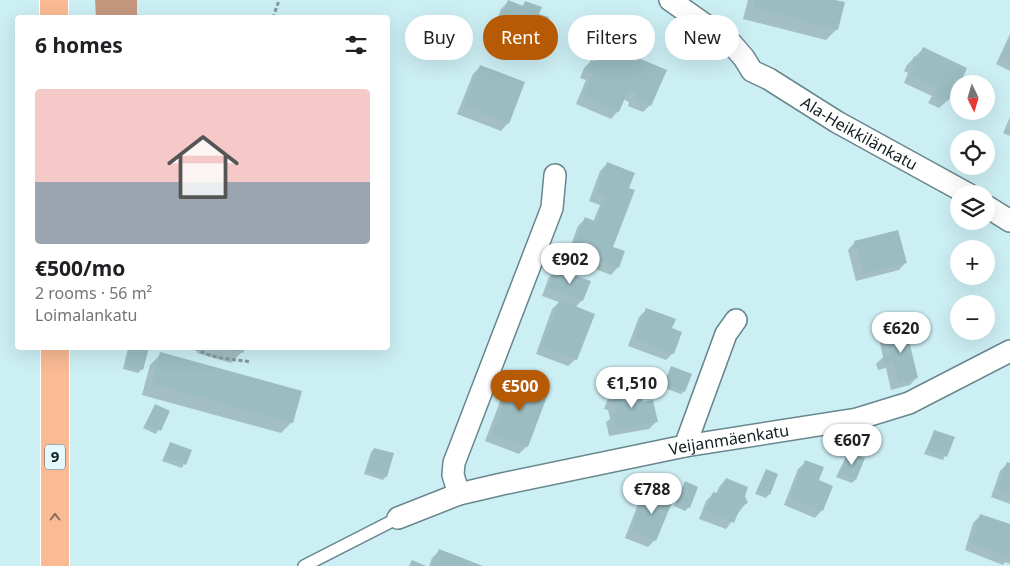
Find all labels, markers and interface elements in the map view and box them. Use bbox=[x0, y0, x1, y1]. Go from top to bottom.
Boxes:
chip: Buy bbox=[405, 15, 473, 60]
chip: Rent bbox=[483, 15, 558, 60]
chip: Filters bbox=[568, 15, 655, 60]
chip: New bbox=[665, 15, 739, 60]
text: 6 homes bbox=[35, 31, 123, 59]
icon: filters bbox=[342, 31, 370, 59]
north arrow bbox=[950, 75, 995, 120]
map controls bbox=[950, 75, 995, 340]
street label: Ala-Heikkilänkatu bbox=[797, 91, 922, 175]
icon: home bbox=[158, 122, 248, 212]
button: locate bbox=[950, 130, 995, 175]
button: layers bbox=[950, 185, 995, 230]
button: + bbox=[950, 240, 995, 285]
pin: €902 bbox=[540, 242, 600, 285]
text: €902 bbox=[552, 248, 588, 270]
text: €500/mo bbox=[35, 254, 125, 282]
text: 2 rooms · 56 m² bbox=[35, 282, 152, 304]
button: − bbox=[950, 295, 995, 340]
text: Loimalankatu bbox=[35, 304, 137, 326]
pin: €620 bbox=[871, 312, 931, 354]
text: €620 bbox=[883, 317, 919, 339]
pin: €1,510 bbox=[591, 366, 673, 409]
pin: €500 bbox=[490, 370, 550, 412]
text: €1,510 bbox=[607, 372, 657, 394]
text: €500 bbox=[502, 375, 538, 397]
street label: Veijanmäenkatu bbox=[667, 419, 791, 460]
pin: €607 bbox=[822, 424, 882, 466]
text: €607 bbox=[834, 429, 870, 451]
road number: 9 bbox=[45, 444, 65, 470]
pin: €788 bbox=[622, 472, 682, 515]
text: €788 bbox=[634, 478, 670, 500]
one-way arrow bbox=[50, 513, 60, 521]

